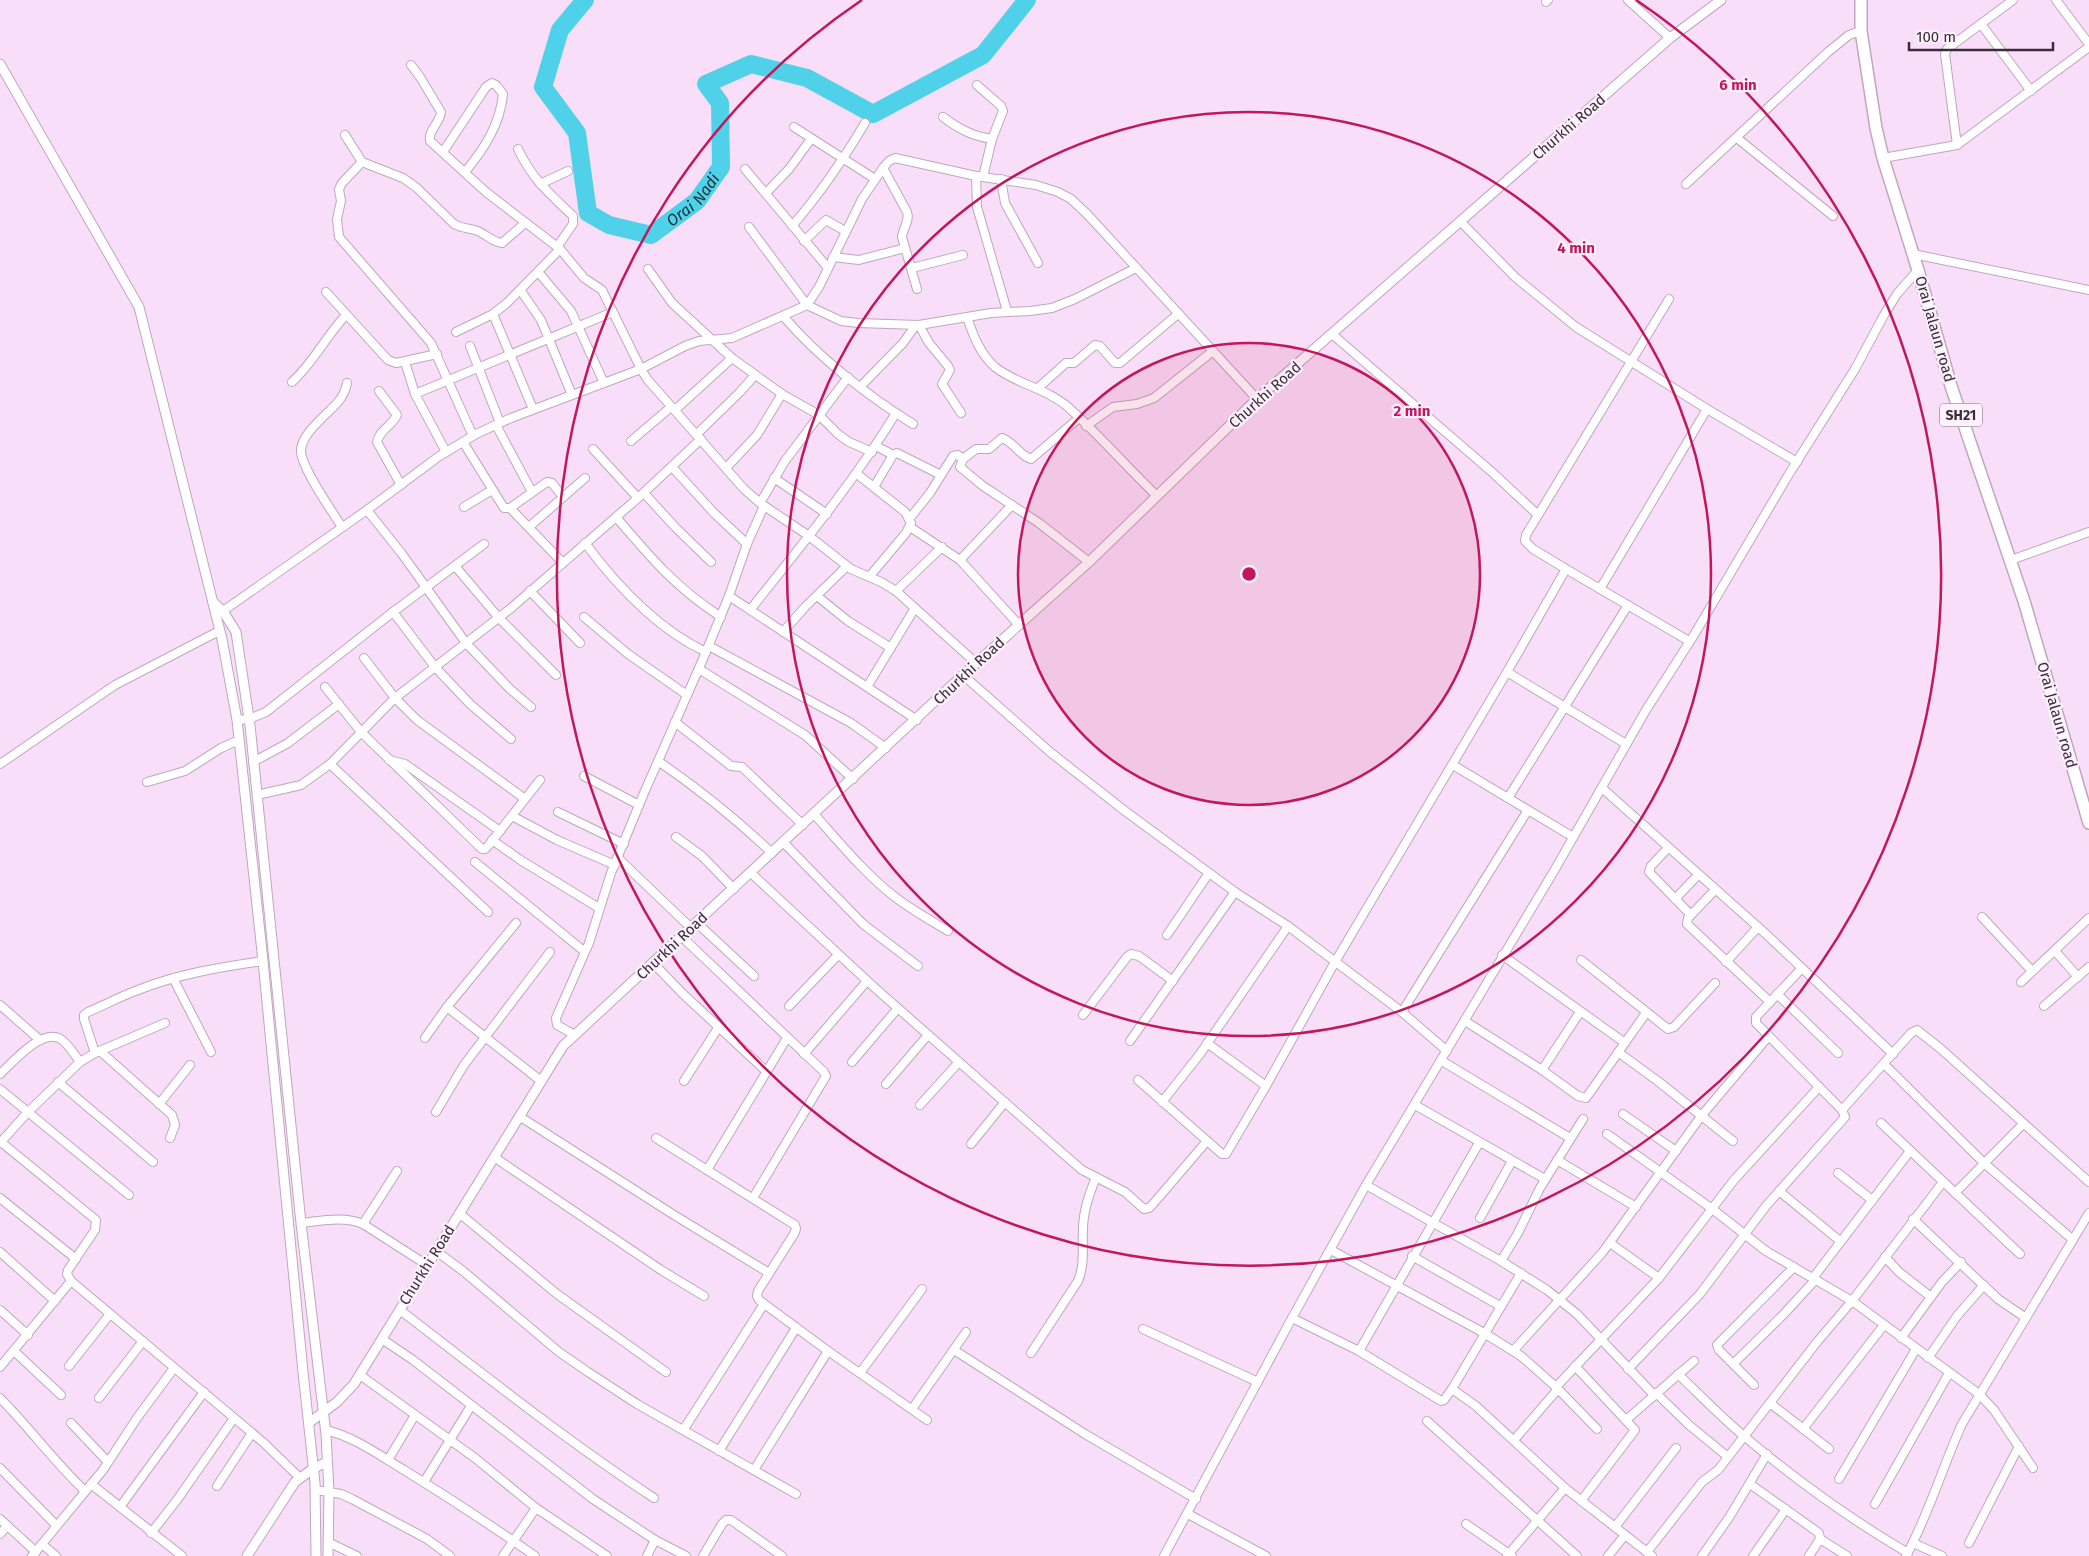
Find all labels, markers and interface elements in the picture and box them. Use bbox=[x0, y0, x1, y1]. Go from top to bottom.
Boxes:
scale bar bbox=[1909, 20, 2053, 52]
text: 100 m bbox=[1916, 28, 1956, 46]
text: 6 min bbox=[1719, 76, 1757, 94]
street label: Churkhi Road bbox=[1529, 90, 1609, 164]
water label: Orai Nadi bbox=[662, 169, 724, 230]
text: 4 min bbox=[1557, 239, 1595, 257]
street label: Orai Jalaun road bbox=[1911, 274, 1959, 384]
street label: Churkhi Road bbox=[1225, 358, 1305, 432]
text: 2 min bbox=[1394, 402, 1430, 420]
road number: SH21 bbox=[1940, 404, 1982, 426]
centre of rings bbox=[1240, 565, 1258, 583]
street label: Churkhi Road bbox=[930, 633, 1008, 709]
street label: Orai Jalaun road bbox=[2033, 660, 2081, 770]
street label: Churkhi Road bbox=[633, 908, 711, 984]
street label: Churkhi Road bbox=[395, 1222, 459, 1308]

